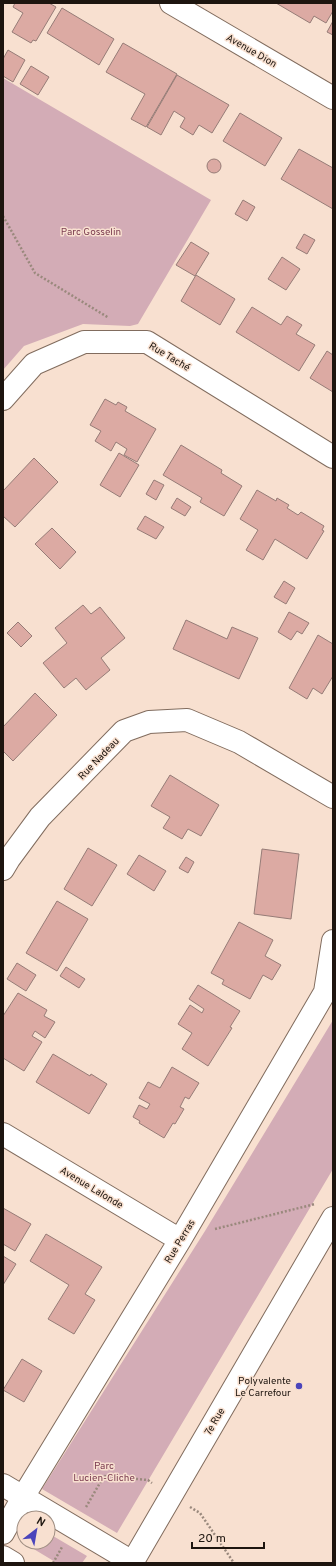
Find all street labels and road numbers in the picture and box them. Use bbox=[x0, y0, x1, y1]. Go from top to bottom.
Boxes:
street label: Avenue Dion bbox=[224, 32, 279, 71]
street label: Rue Taché bbox=[146, 340, 192, 375]
street label: Rue Nadeau bbox=[76, 735, 122, 783]
street label: Avenue Lalonde bbox=[57, 1164, 125, 1212]
street label: Rue Perras bbox=[162, 1217, 199, 1266]
street label: 7e Rue bbox=[202, 1406, 228, 1438]

